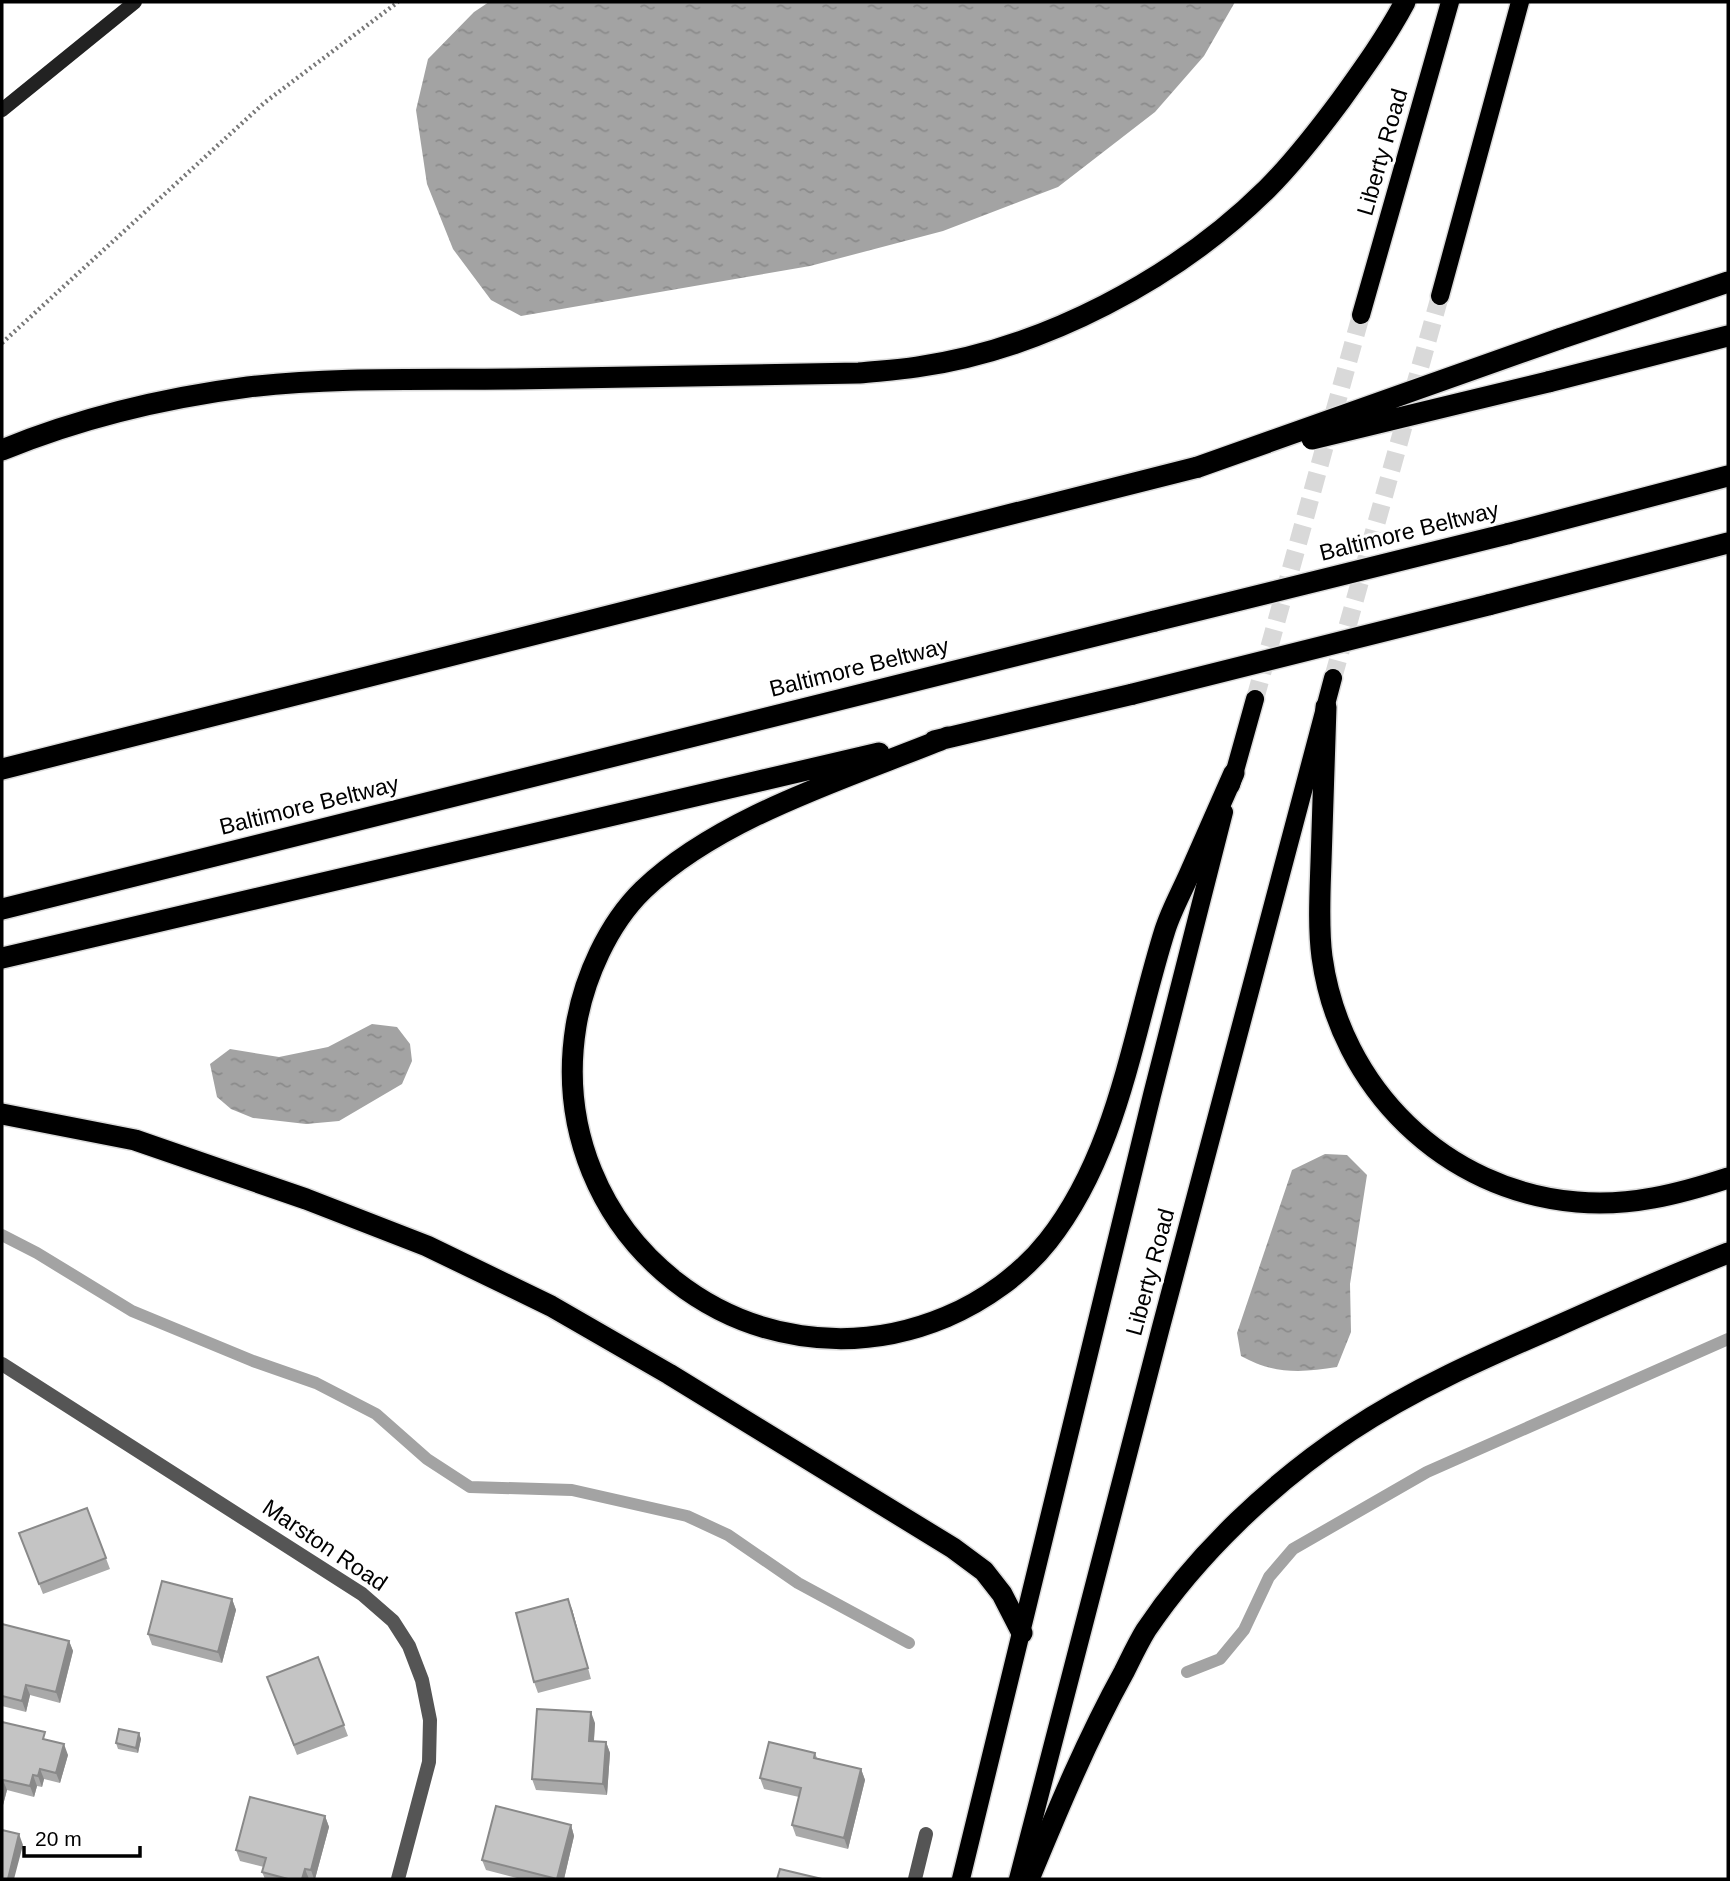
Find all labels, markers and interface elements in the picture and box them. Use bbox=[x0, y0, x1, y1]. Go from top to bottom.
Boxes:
street label: Liberty Road bbox=[1352, 86, 1412, 218]
street label: Baltimore Beltway bbox=[1317, 496, 1502, 566]
street label: Baltimore Beltway bbox=[767, 632, 952, 702]
street label: Baltimore Beltway bbox=[217, 770, 402, 840]
street label: Liberty Road bbox=[1121, 1206, 1179, 1338]
street label: Marston Road bbox=[258, 1494, 392, 1596]
scale bar bbox=[24, 1814, 140, 1858]
text: 20 m bbox=[35, 1827, 82, 1850]

